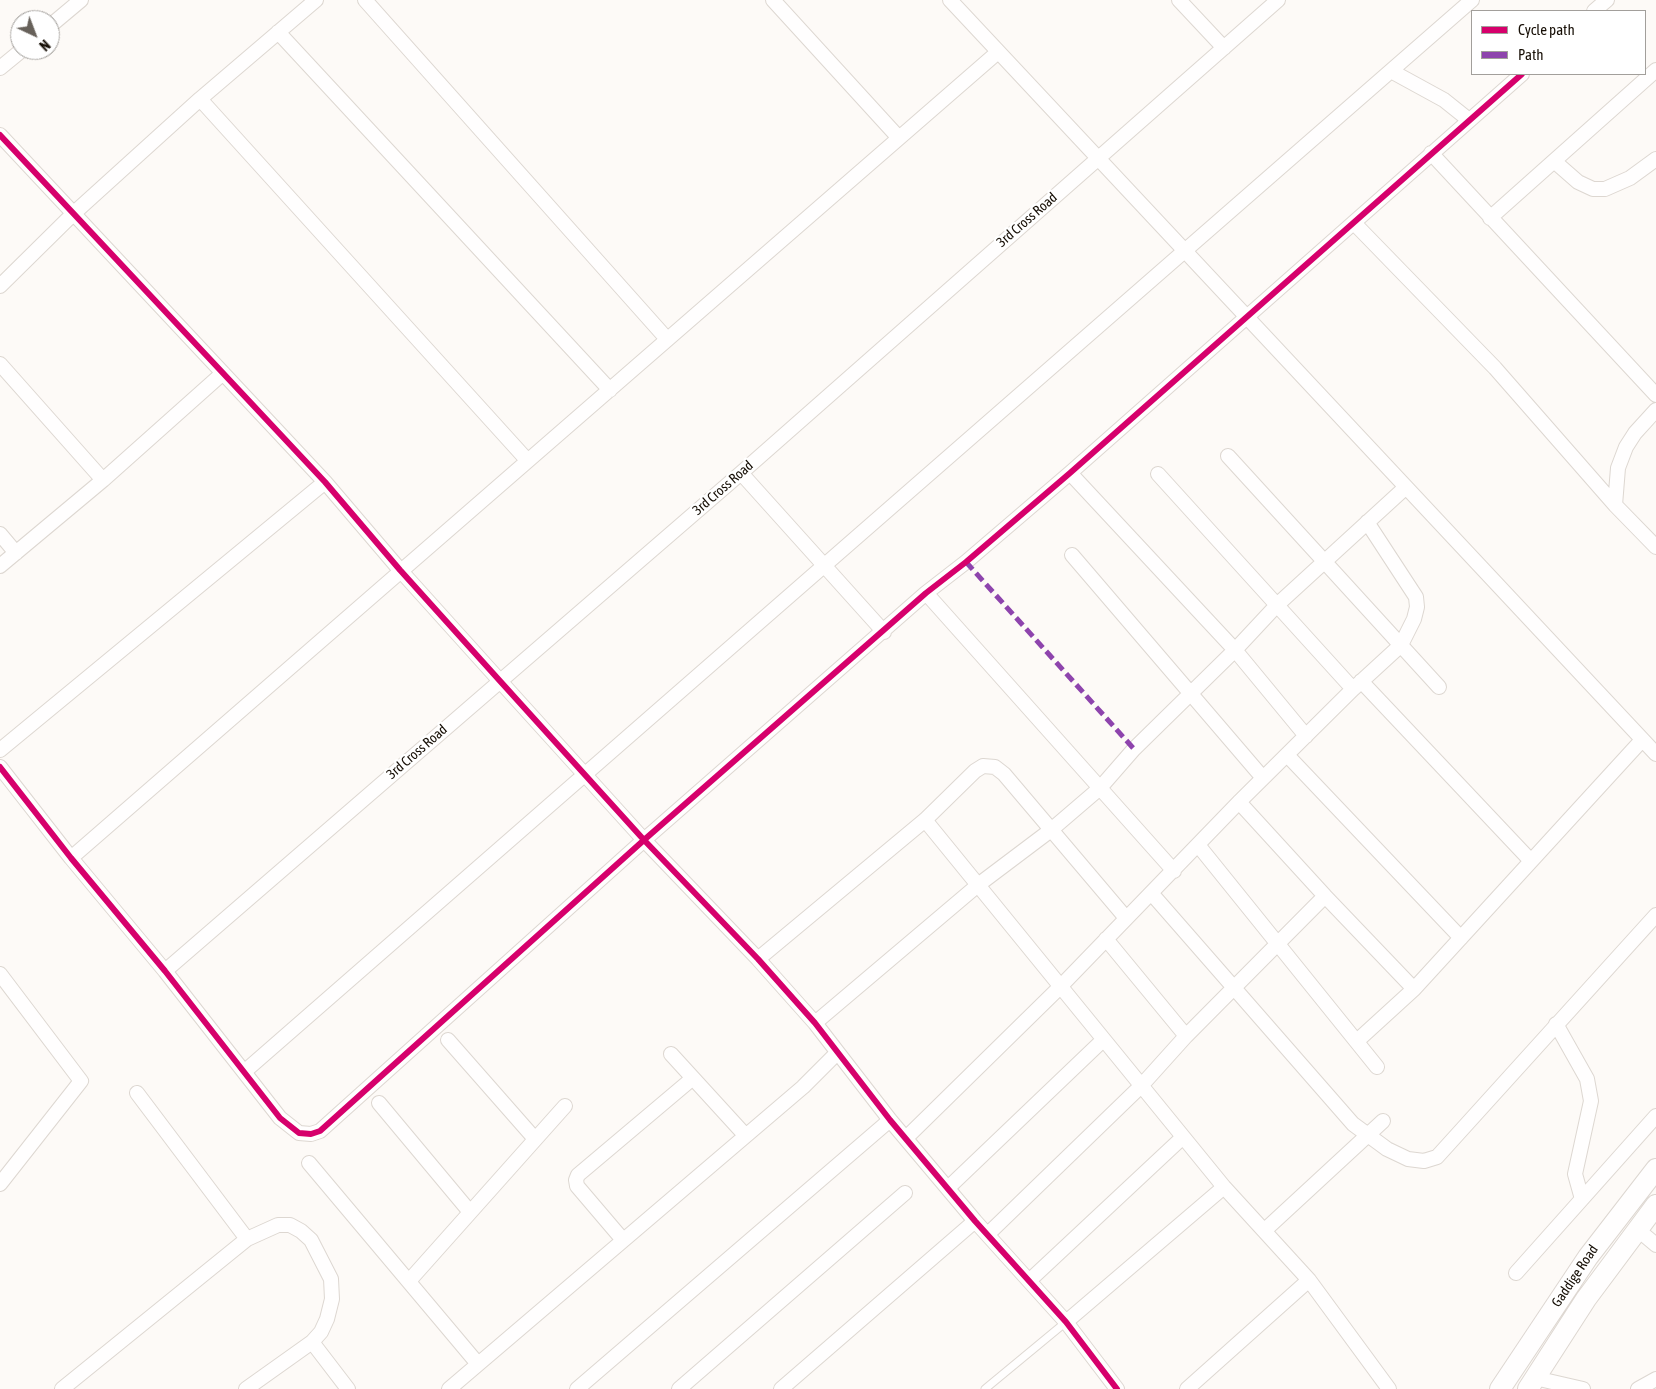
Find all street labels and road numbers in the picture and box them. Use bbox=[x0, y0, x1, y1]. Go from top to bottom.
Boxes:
street label: 3rd Cross Road bbox=[993, 189, 1061, 251]
street label: 3rd Cross Road bbox=[689, 457, 757, 519]
street label: 3rd Cross Road bbox=[383, 721, 451, 783]
street label: Gaddige Road bbox=[1548, 1242, 1602, 1310]

